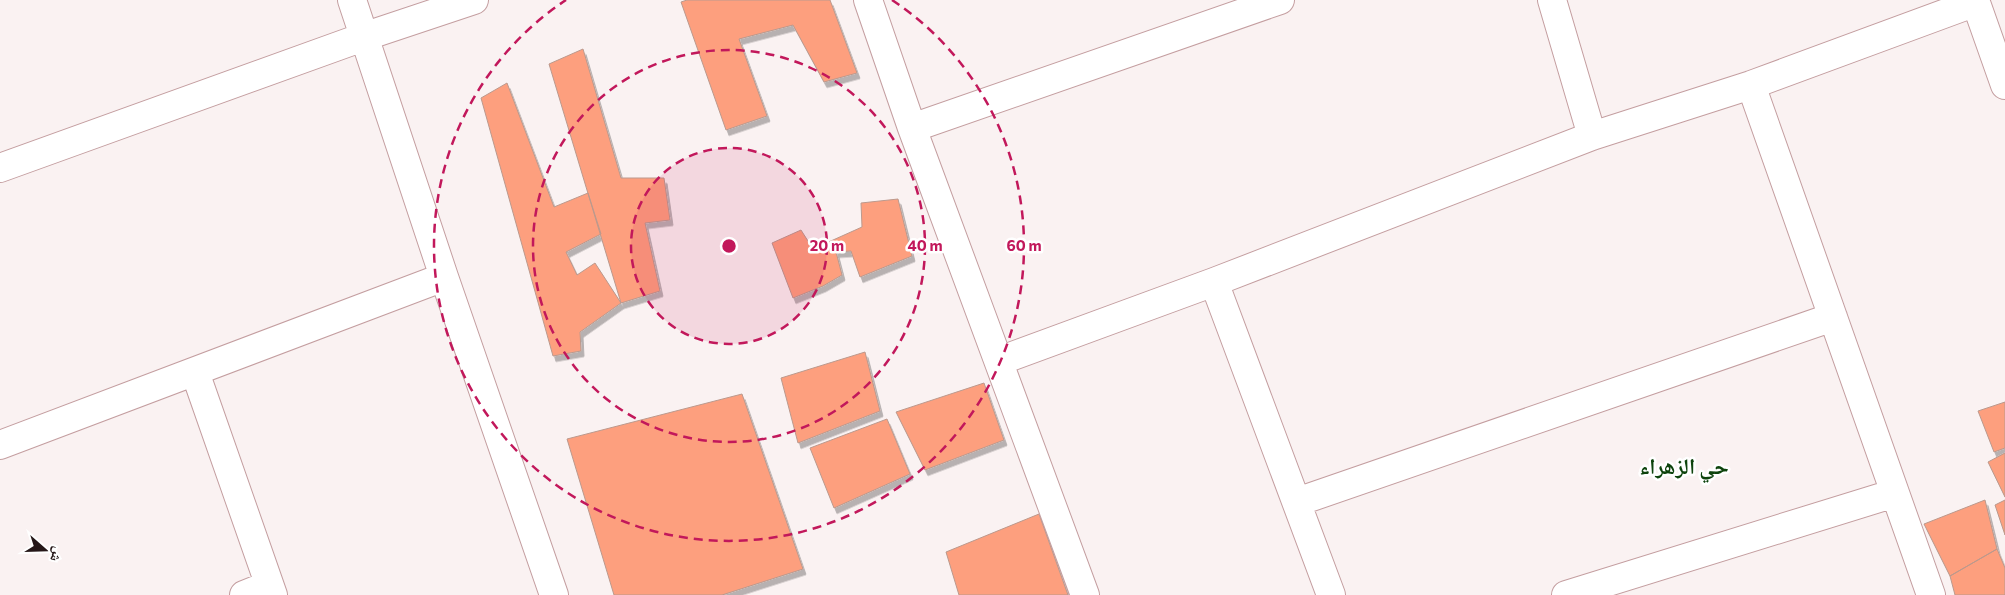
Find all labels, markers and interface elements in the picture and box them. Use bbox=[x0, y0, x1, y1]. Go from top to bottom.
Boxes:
text: 20 m bbox=[810, 236, 844, 254]
text: 40 m bbox=[907, 236, 943, 254]
text: 60 m bbox=[1006, 236, 1042, 254]
centre of rings bbox=[720, 237, 738, 255]
district label: حي الزهراء bbox=[1639, 452, 1729, 483]
north arrow bbox=[20, 525, 70, 575]
text: ش bbox=[46, 544, 68, 565]

